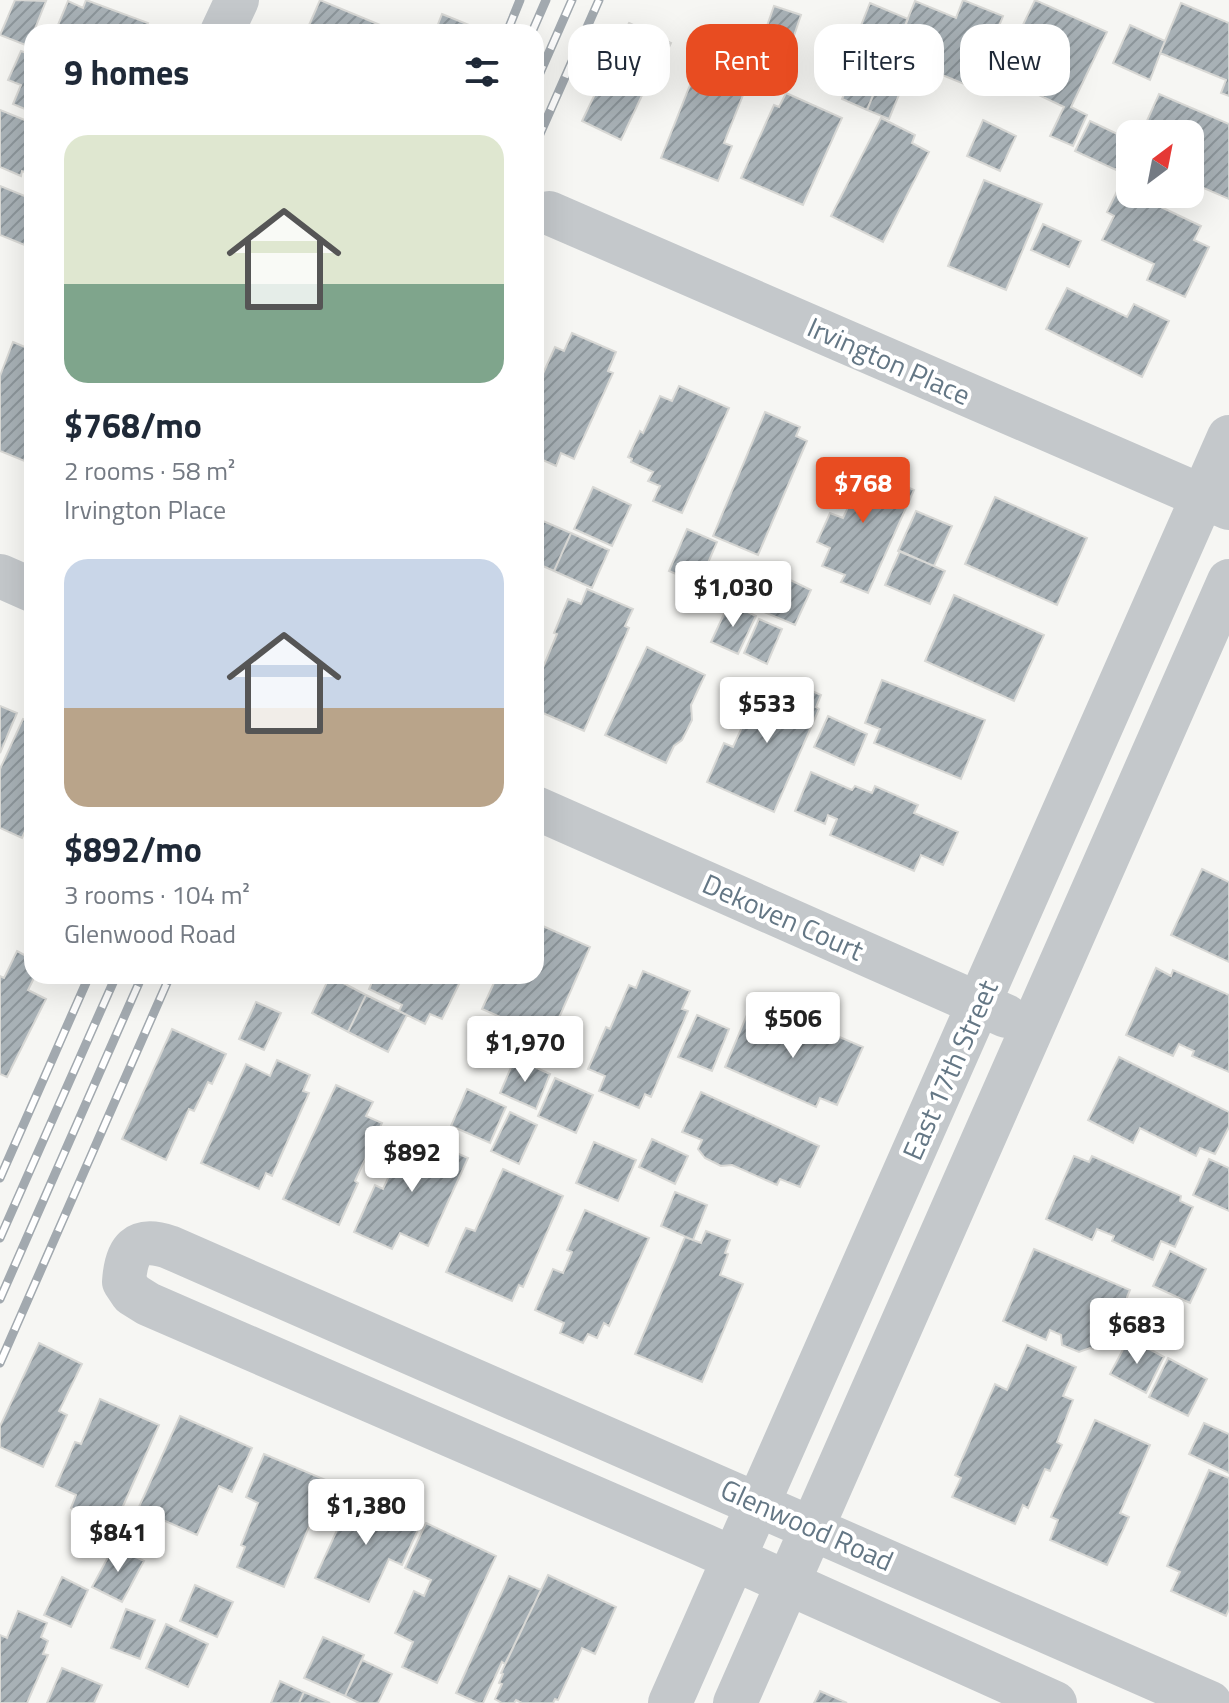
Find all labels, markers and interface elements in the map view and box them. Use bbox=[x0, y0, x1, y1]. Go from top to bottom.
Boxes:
chip: Buy bbox=[568, 24, 670, 96]
chip: Rent bbox=[686, 24, 798, 96]
chip: Filters bbox=[814, 24, 944, 96]
chip: New bbox=[960, 24, 1070, 96]
text: 9 homes bbox=[64, 46, 189, 98]
icon: filters bbox=[460, 50, 504, 94]
north arrow bbox=[1116, 120, 1204, 208]
map controls bbox=[1116, 120, 1204, 208]
icon: home bbox=[212, 187, 356, 331]
street label: Irvington Place bbox=[801, 305, 978, 416]
text: $768/mo bbox=[64, 399, 202, 451]
text: 2 rooms · 58 m² bbox=[64, 451, 235, 490]
pin: $768 bbox=[816, 457, 910, 525]
text: $768 bbox=[834, 463, 892, 502]
text: Irvington Place bbox=[64, 490, 226, 529]
pin: $1,030 bbox=[668, 561, 798, 629]
text: $1,030 bbox=[693, 567, 773, 606]
icon: home bbox=[212, 611, 356, 755]
pin: $533 bbox=[720, 677, 814, 745]
text: $533 bbox=[738, 683, 796, 722]
text: $892/mo bbox=[64, 823, 202, 875]
street label: Dekoven Court bbox=[696, 862, 871, 971]
text: 3 rooms · 104 m² bbox=[64, 875, 250, 914]
text: Glenwood Road bbox=[64, 914, 236, 953]
street label: East 17th Street bbox=[891, 973, 1009, 1167]
pin: $506 bbox=[746, 992, 840, 1060]
text: $506 bbox=[764, 998, 822, 1037]
pin: $1,970 bbox=[460, 1016, 590, 1084]
text: $1,970 bbox=[485, 1022, 565, 1061]
pin: $892 bbox=[365, 1126, 459, 1194]
text: $892 bbox=[383, 1132, 441, 1171]
pin: $683 bbox=[1090, 1298, 1184, 1366]
text: $683 bbox=[1108, 1304, 1166, 1343]
street label: Glenwood Road bbox=[714, 1467, 901, 1582]
pin: $1,380 bbox=[301, 1479, 431, 1547]
text: $1,380 bbox=[326, 1485, 406, 1524]
pin: $841 bbox=[71, 1506, 165, 1574]
text: $841 bbox=[89, 1512, 147, 1551]

